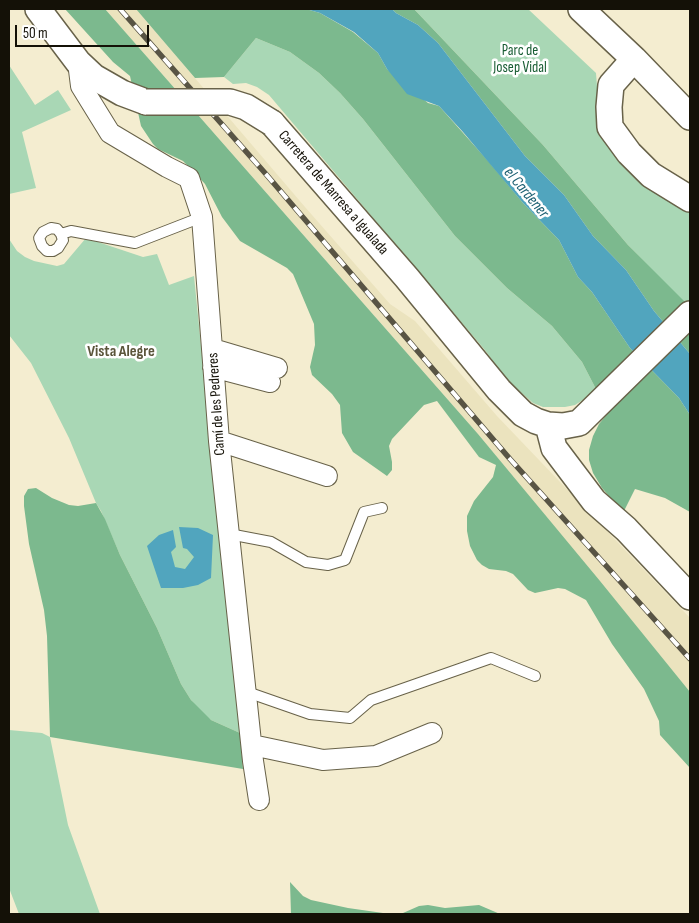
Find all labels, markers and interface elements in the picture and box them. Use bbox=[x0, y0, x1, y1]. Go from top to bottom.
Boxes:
scale bar bbox=[18, 15, 151, 47]
text: 50 m bbox=[23, 24, 48, 43]
park label: Parc de Josep Vidal bbox=[493, 42, 547, 77]
street label: Carretera de Manresa a Igualada bbox=[274, 127, 392, 259]
water label: el Cardener bbox=[499, 164, 553, 222]
district label: Vista Alegre bbox=[87, 342, 155, 362]
street label: Camí de les Pedreres bbox=[204, 352, 230, 456]

